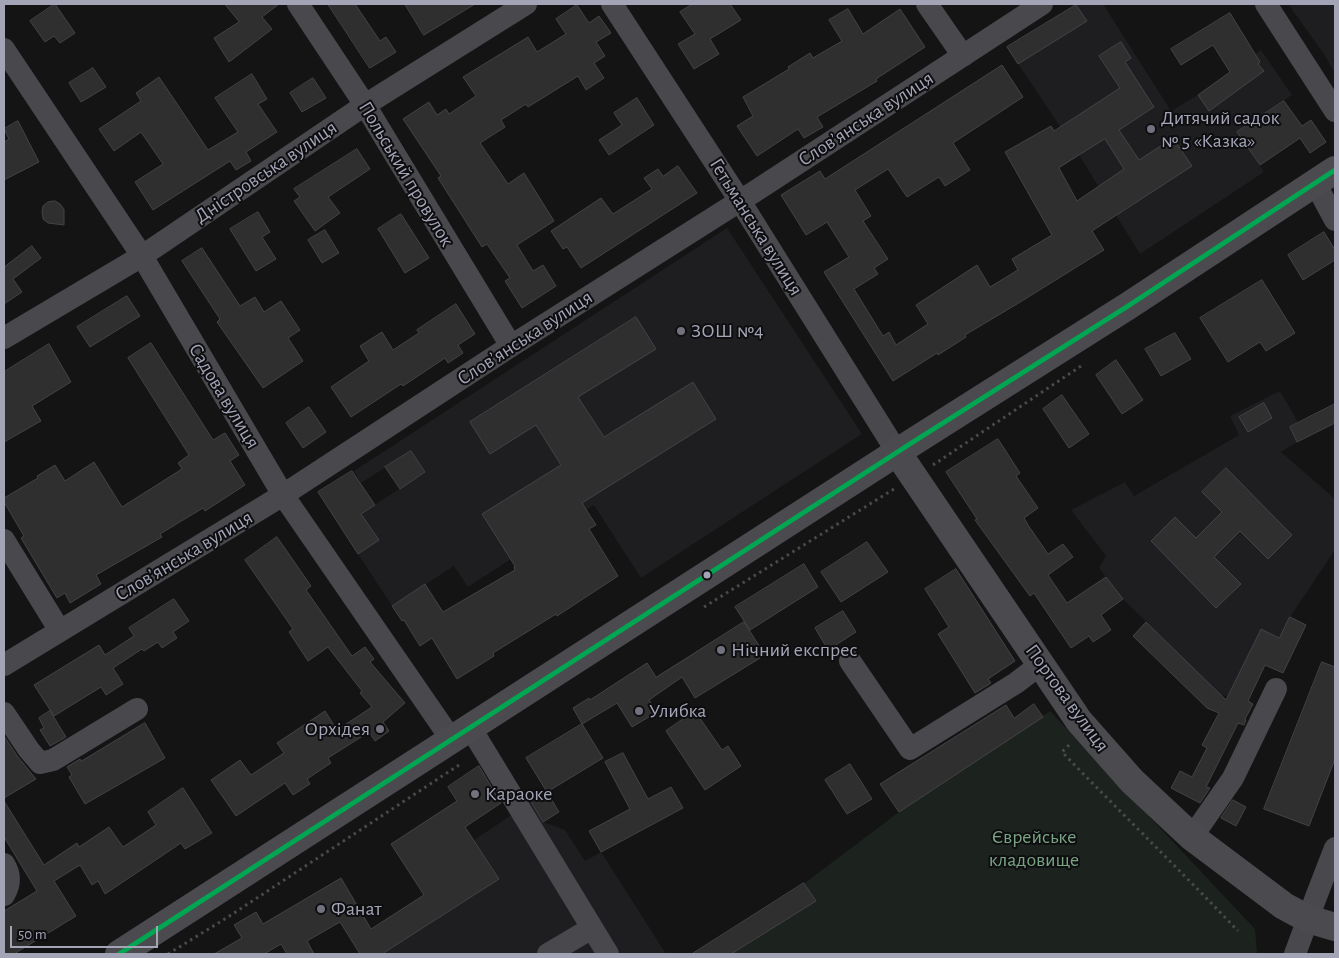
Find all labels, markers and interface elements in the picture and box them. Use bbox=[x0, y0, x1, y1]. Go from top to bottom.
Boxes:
street label: Словʼянська вулиця bbox=[794, 66, 938, 172]
street label: Польський провулок bbox=[353, 97, 459, 251]
place label: Дитячий садок № 5 «Казка» bbox=[1161, 106, 1280, 153]
street label: Дністровська вулиця bbox=[190, 115, 342, 229]
marker: Дитячий садок № 5 «Казка» bbox=[1145, 123, 1157, 135]
street label: Гетьманська вулиця bbox=[704, 154, 808, 300]
street label: Словʼянська вулиця bbox=[453, 285, 597, 391]
place label: ЗОШ №4 bbox=[691, 319, 764, 343]
marker: ЗОШ №4 bbox=[675, 325, 687, 337]
street label: Садова вулиця bbox=[183, 339, 265, 453]
street label: Словʼянська вулиця bbox=[111, 505, 257, 607]
unlabelled marker bbox=[702, 570, 712, 580]
place label: Нічний експрес bbox=[731, 638, 857, 662]
street label: Портова вулиця bbox=[1020, 639, 1114, 757]
marker: Нічний експрес bbox=[715, 644, 727, 656]
place label: Улибка bbox=[649, 699, 706, 723]
marker: Улибка bbox=[633, 705, 645, 717]
place label: Орхідея bbox=[305, 717, 370, 741]
marker: Орхідея bbox=[374, 723, 386, 735]
place label: Караоке bbox=[485, 782, 552, 806]
marker: Караоке bbox=[469, 788, 481, 800]
park label: Єврейське кладовище bbox=[989, 825, 1079, 872]
place label: Фанат bbox=[331, 897, 382, 921]
marker: Фанат bbox=[315, 903, 327, 915]
scale bar bbox=[12, 916, 160, 948]
text: 50 m bbox=[18, 927, 47, 942]

